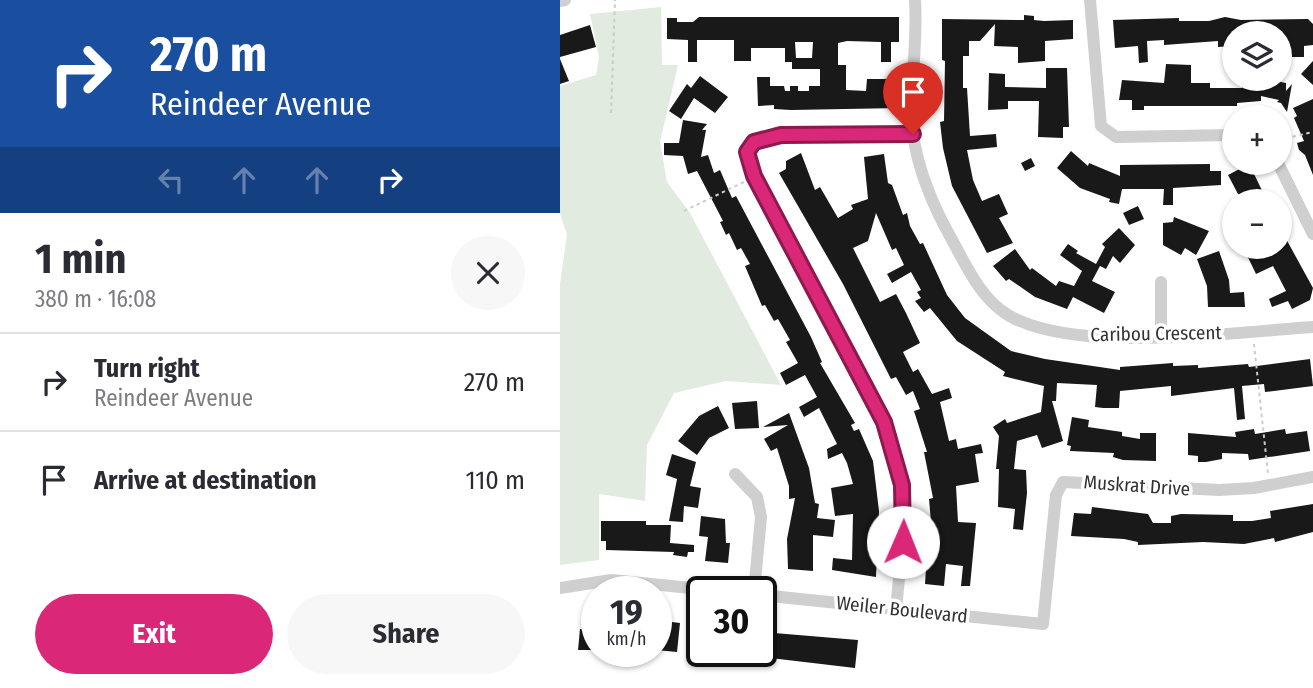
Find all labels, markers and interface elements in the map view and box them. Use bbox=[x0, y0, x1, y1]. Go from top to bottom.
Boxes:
map controls bbox=[1222, 21, 1292, 259]
button: layers bbox=[1222, 21, 1292, 91]
text: 270 m bbox=[150, 25, 267, 84]
icon: right bbox=[35, 28, 126, 119]
pin bbox=[883, 62, 943, 134]
icon: arrive bbox=[894, 73, 932, 111]
text: Reindeer Avenue bbox=[150, 85, 371, 123]
button: + bbox=[1222, 105, 1292, 175]
icon: left bbox=[152, 161, 190, 199]
icon: ahead bbox=[225, 161, 263, 199]
icon: ahead bbox=[298, 161, 336, 199]
icon: right bbox=[371, 161, 409, 199]
button: − bbox=[1222, 189, 1292, 259]
text: 1 min bbox=[35, 234, 126, 284]
button: close bbox=[451, 236, 525, 310]
text: 380 m · 16:08 bbox=[35, 285, 156, 313]
street label: Caribou Crescent bbox=[1090, 321, 1223, 346]
text: Turn right bbox=[94, 353, 200, 384]
icon: right bbox=[35, 363, 73, 401]
text: 270 m bbox=[464, 367, 525, 398]
text: Reindeer Avenue bbox=[94, 384, 253, 412]
icon: arrive bbox=[35, 461, 73, 499]
text: Arrive at destination bbox=[94, 465, 317, 496]
text: 110 m bbox=[465, 465, 525, 496]
street label: Muskrat Drive bbox=[1083, 470, 1191, 501]
position arrow bbox=[866, 505, 940, 579]
speed limit sign: 30 bbox=[686, 576, 777, 667]
text: 19 bbox=[610, 591, 643, 633]
street label: Weiler Boulevard bbox=[835, 591, 969, 628]
button: Exit bbox=[35, 594, 273, 674]
button: Share bbox=[287, 594, 525, 674]
text: km/h bbox=[606, 628, 647, 650]

